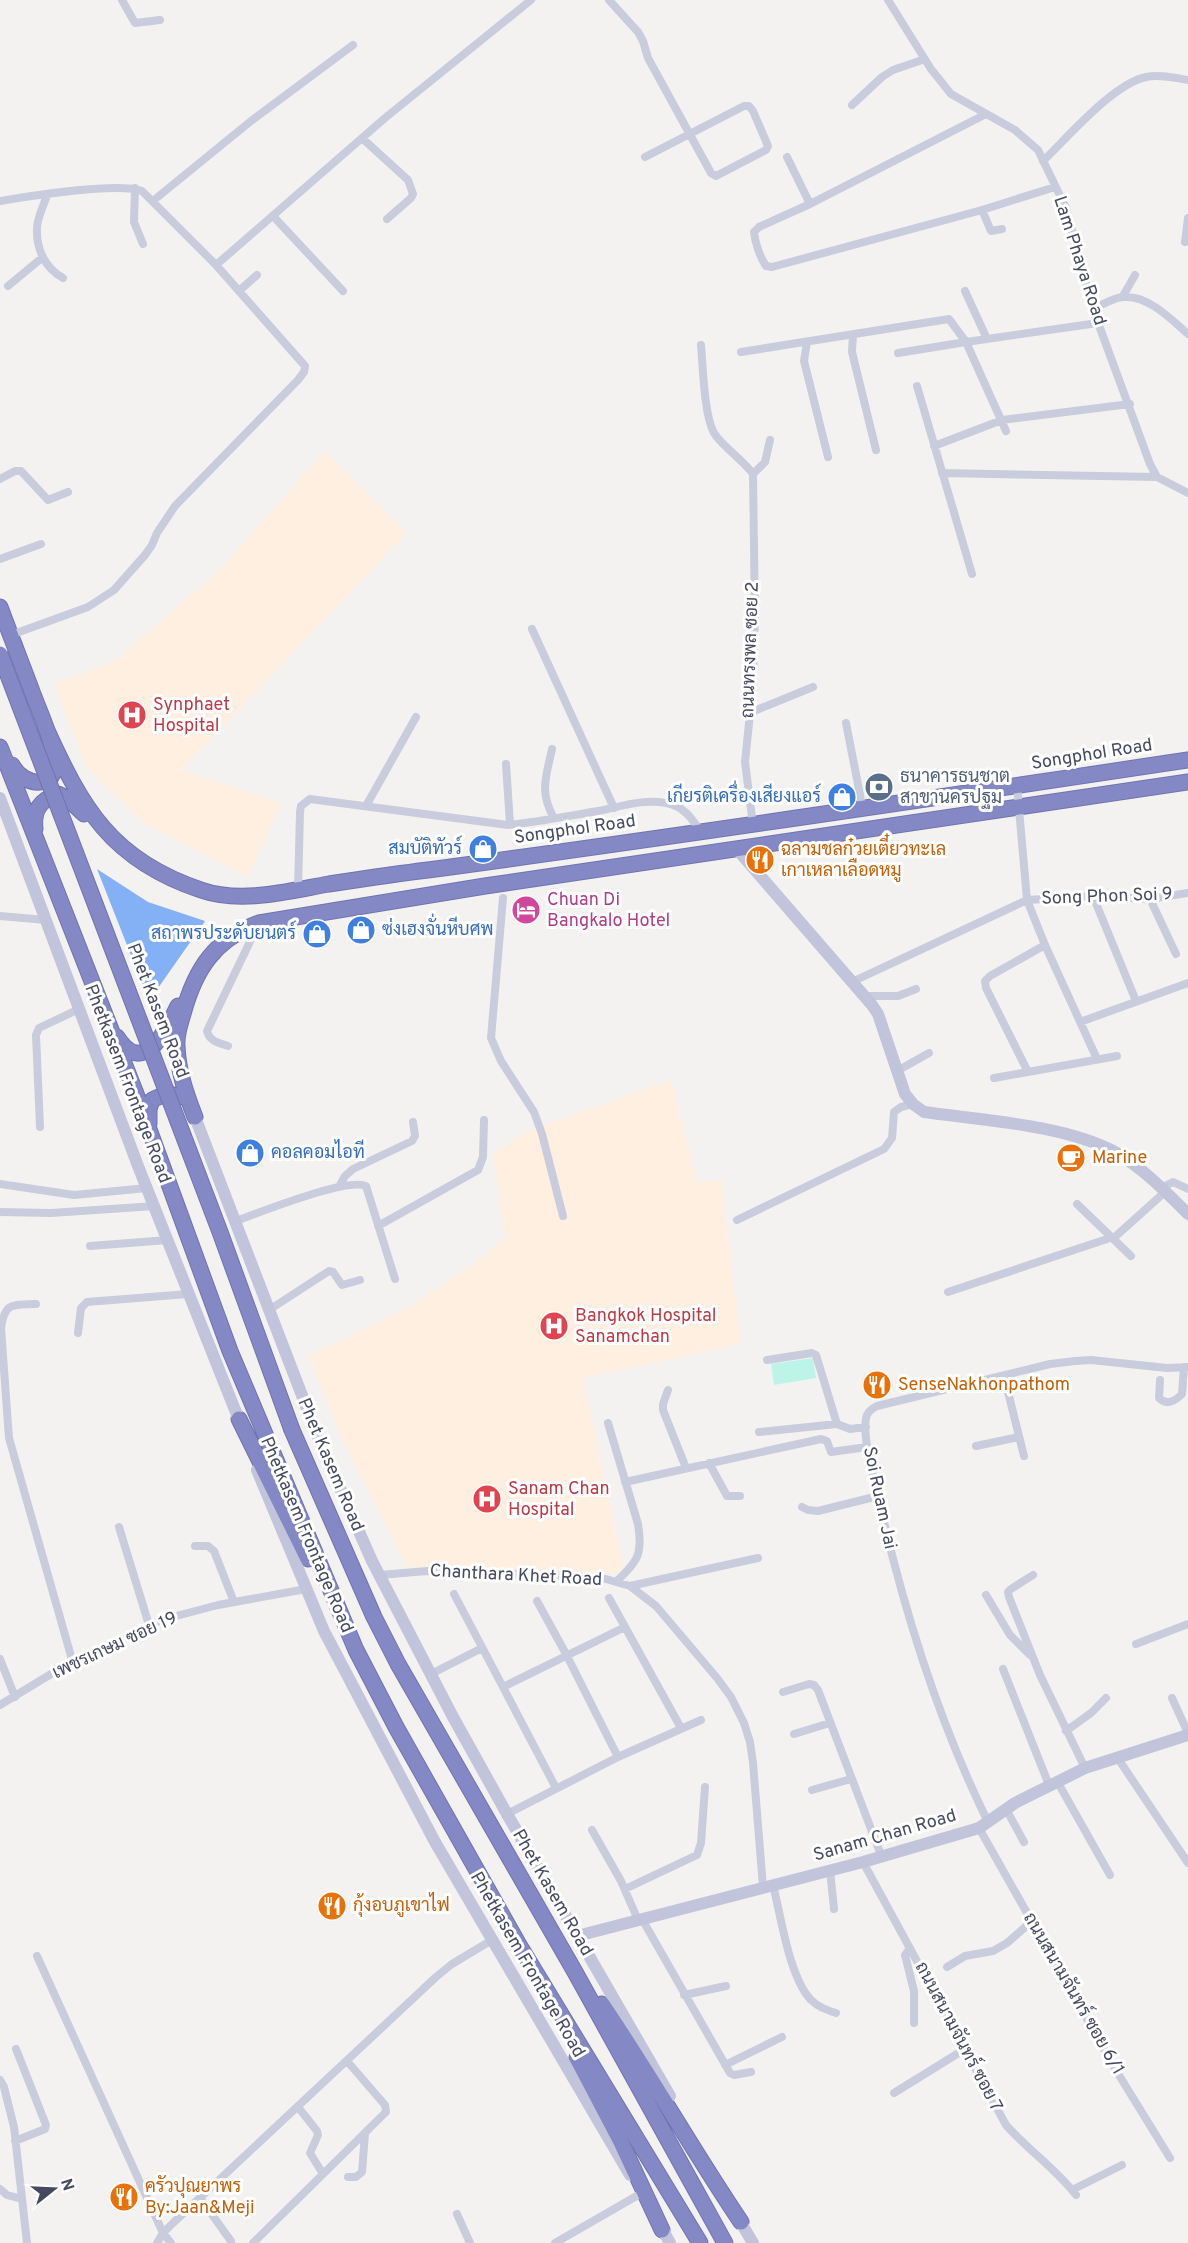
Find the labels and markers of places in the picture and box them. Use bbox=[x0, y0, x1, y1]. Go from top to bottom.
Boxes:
place label: Synphaet Hospital bbox=[153, 694, 230, 738]
hospital icon: Synphaet Hospital bbox=[116, 699, 148, 731]
place label: ธนาคารธนชาต สาขานครปฐม bbox=[900, 766, 1010, 810]
bank icon: ธนาคารธนชาต สาขานครปฐม bbox=[863, 771, 895, 803]
place label: เกียรติเครื่องเสียงแอร์ bbox=[667, 780, 821, 809]
shop icon: เกียรติเครื่องเสียงแอร์ bbox=[826, 781, 858, 813]
shop icon: สมบัติทัวร์ bbox=[467, 833, 499, 865]
place label: ฉลามชลก๋วยเตี๋ยวทะเล เกาเหลาเลือดหมู bbox=[781, 833, 946, 883]
place label: สมบัติทัวร์ bbox=[388, 835, 462, 861]
restaurant icon: ฉลามชลก๋วยเตี๋ยวทะเล เกาเหลาเลือดหมู bbox=[744, 844, 776, 876]
place label: Chuan Di Bangkalo Hotel bbox=[547, 889, 670, 933]
hotel icon: Chuan Di Bangkalo Hotel bbox=[510, 894, 542, 926]
place label: ซ่งเฮงจั่นหีบศพ bbox=[382, 913, 494, 942]
shop icon: ซ่งเฮงจั่นหีบศพ bbox=[345, 914, 377, 946]
shop icon: สถาพรประดับยนตร์ bbox=[301, 918, 333, 950]
place label: สถาพรประดับยนตร์ bbox=[151, 920, 296, 946]
shop icon: คอลคอมไอที bbox=[234, 1137, 266, 1169]
place label: คอลคอมไอที bbox=[271, 1139, 365, 1165]
cafe icon: Marine bbox=[1055, 1142, 1087, 1174]
place label: Marine bbox=[1092, 1147, 1147, 1170]
place label: Bangkok Hospital Sanamchan bbox=[575, 1305, 717, 1349]
hospital icon: Bangkok Hospital Sanamchan bbox=[538, 1310, 570, 1342]
restaurant icon: SenseNakhonpathom bbox=[861, 1369, 893, 1401]
place label: SenseNakhonpathom bbox=[898, 1374, 1070, 1397]
place label: Sanam Chan Hospital bbox=[508, 1478, 610, 1522]
hospital icon: Sanam Chan Hospital bbox=[471, 1483, 503, 1515]
restaurant icon: กุ้งอบภูเขาไฟ bbox=[316, 1890, 348, 1922]
place label: กุ้งอบภูเขาไฟ bbox=[353, 1892, 450, 1918]
place label: ครัวปุณยาพร By:Jaan&Meji bbox=[145, 2175, 255, 2220]
restaurant icon: ครัวปุณยาพร By:Jaan&Meji bbox=[108, 2181, 140, 2213]

